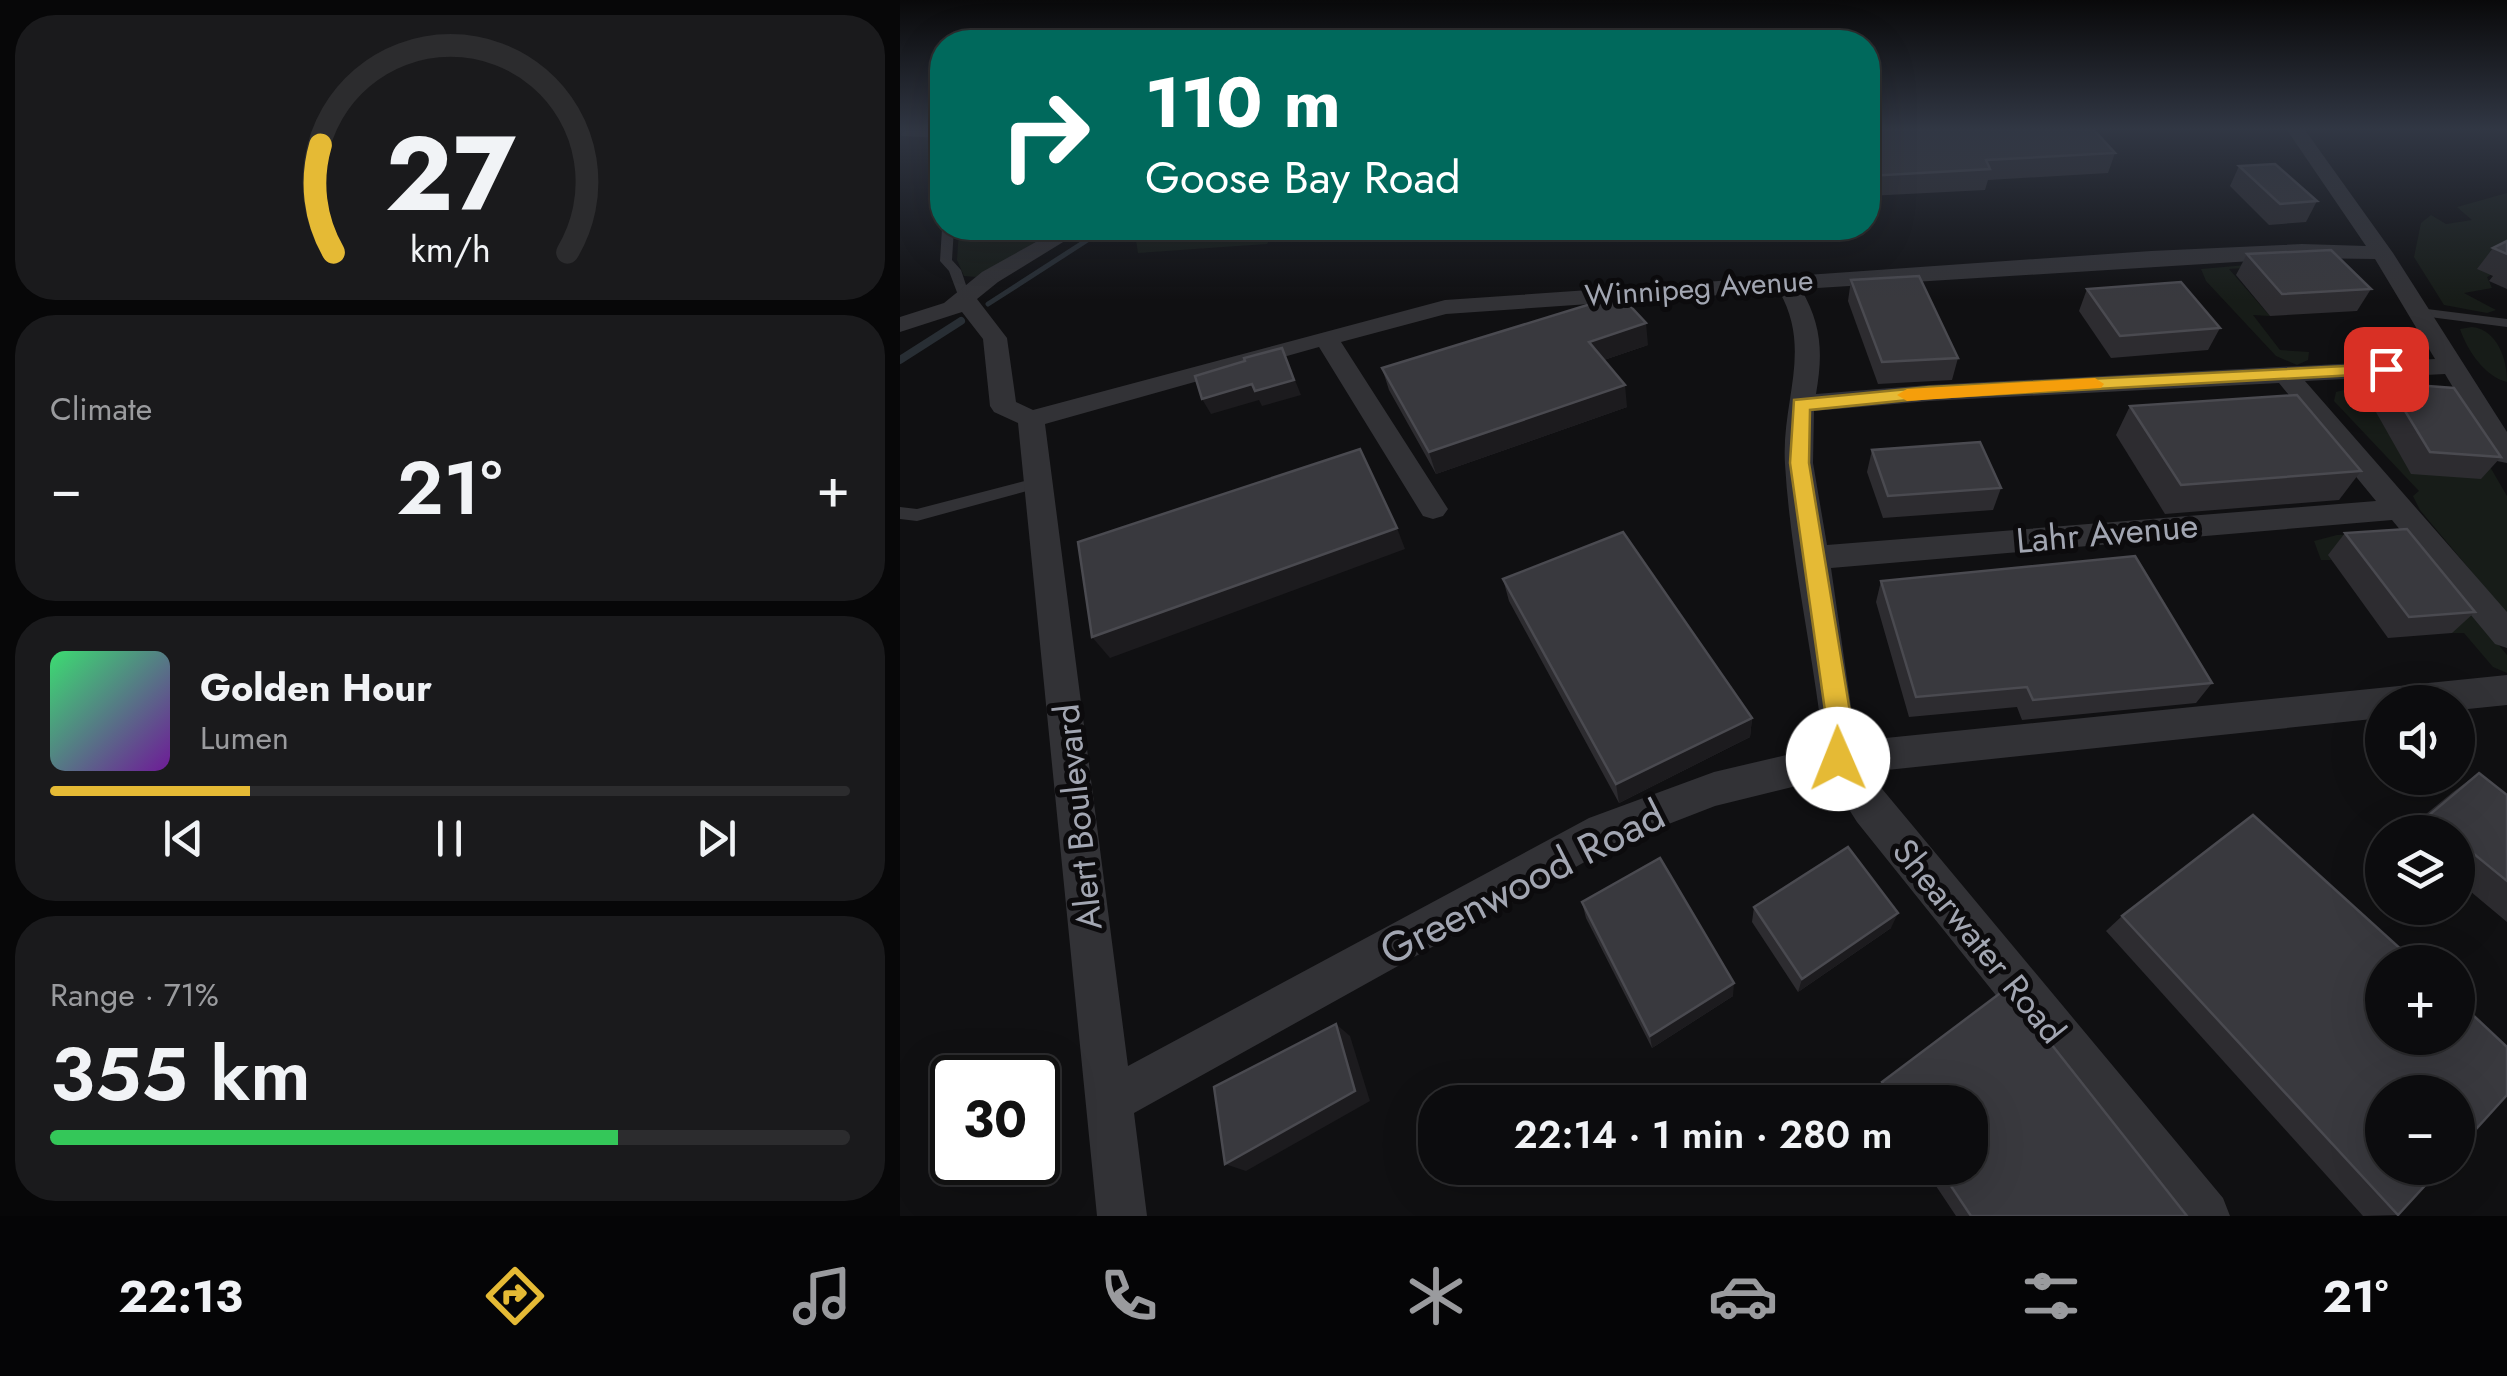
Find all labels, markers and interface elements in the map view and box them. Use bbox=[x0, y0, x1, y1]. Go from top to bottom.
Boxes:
text: 110 m bbox=[1145, 52, 1341, 153]
icon: right bbox=[980, 70, 1110, 200]
text: 27 bbox=[385, 99, 516, 249]
text: Goose Bay Road bbox=[1145, 145, 1461, 210]
text: km/h bbox=[410, 224, 490, 275]
street label: Winnipeg Avenue bbox=[1583, 258, 1815, 317]
pin bbox=[2344, 327, 2429, 412]
icon: arrive bbox=[2359, 342, 2414, 397]
text: Climate bbox=[50, 386, 152, 432]
text: 21° bbox=[396, 434, 502, 542]
text: − bbox=[50, 448, 82, 528]
text: + bbox=[816, 448, 850, 528]
street label: Lahr Avenue bbox=[2014, 500, 2200, 566]
text: Golden Hour bbox=[200, 660, 432, 715]
map controls bbox=[2365, 685, 2475, 1185]
button: sound bbox=[2365, 685, 2475, 795]
street label: Alert Boulevard bbox=[1041, 702, 1115, 932]
position arrow bbox=[1786, 707, 1890, 811]
text: Lumen bbox=[200, 715, 289, 761]
street label: Greenwood Road bbox=[1369, 784, 1675, 981]
icon: previous bbox=[156, 811, 211, 866]
icon: pause bbox=[422, 811, 477, 866]
icon: next bbox=[689, 811, 744, 866]
button: layers bbox=[2365, 815, 2475, 925]
street label: Shearwater Road bbox=[1881, 828, 2077, 1054]
button: + bbox=[2365, 945, 2475, 1055]
text: Range · 71% bbox=[50, 972, 219, 1018]
text: 355 km bbox=[50, 1020, 311, 1128]
speed limit sign: 30 bbox=[930, 1055, 1060, 1185]
button: − bbox=[2365, 1075, 2475, 1185]
text: 22:14 · 1 min · 280 m bbox=[1514, 1107, 1892, 1162]
icon: directions bbox=[480, 1261, 550, 1331]
icon: music bbox=[787, 1261, 857, 1331]
icon: phone bbox=[1094, 1261, 1164, 1331]
icon: climate bbox=[1401, 1261, 1471, 1331]
icon: car bbox=[1708, 1261, 1778, 1331]
icon: filters bbox=[2016, 1261, 2086, 1331]
text: 22:13 bbox=[119, 1264, 243, 1329]
text: 21° bbox=[2323, 1264, 2388, 1329]

